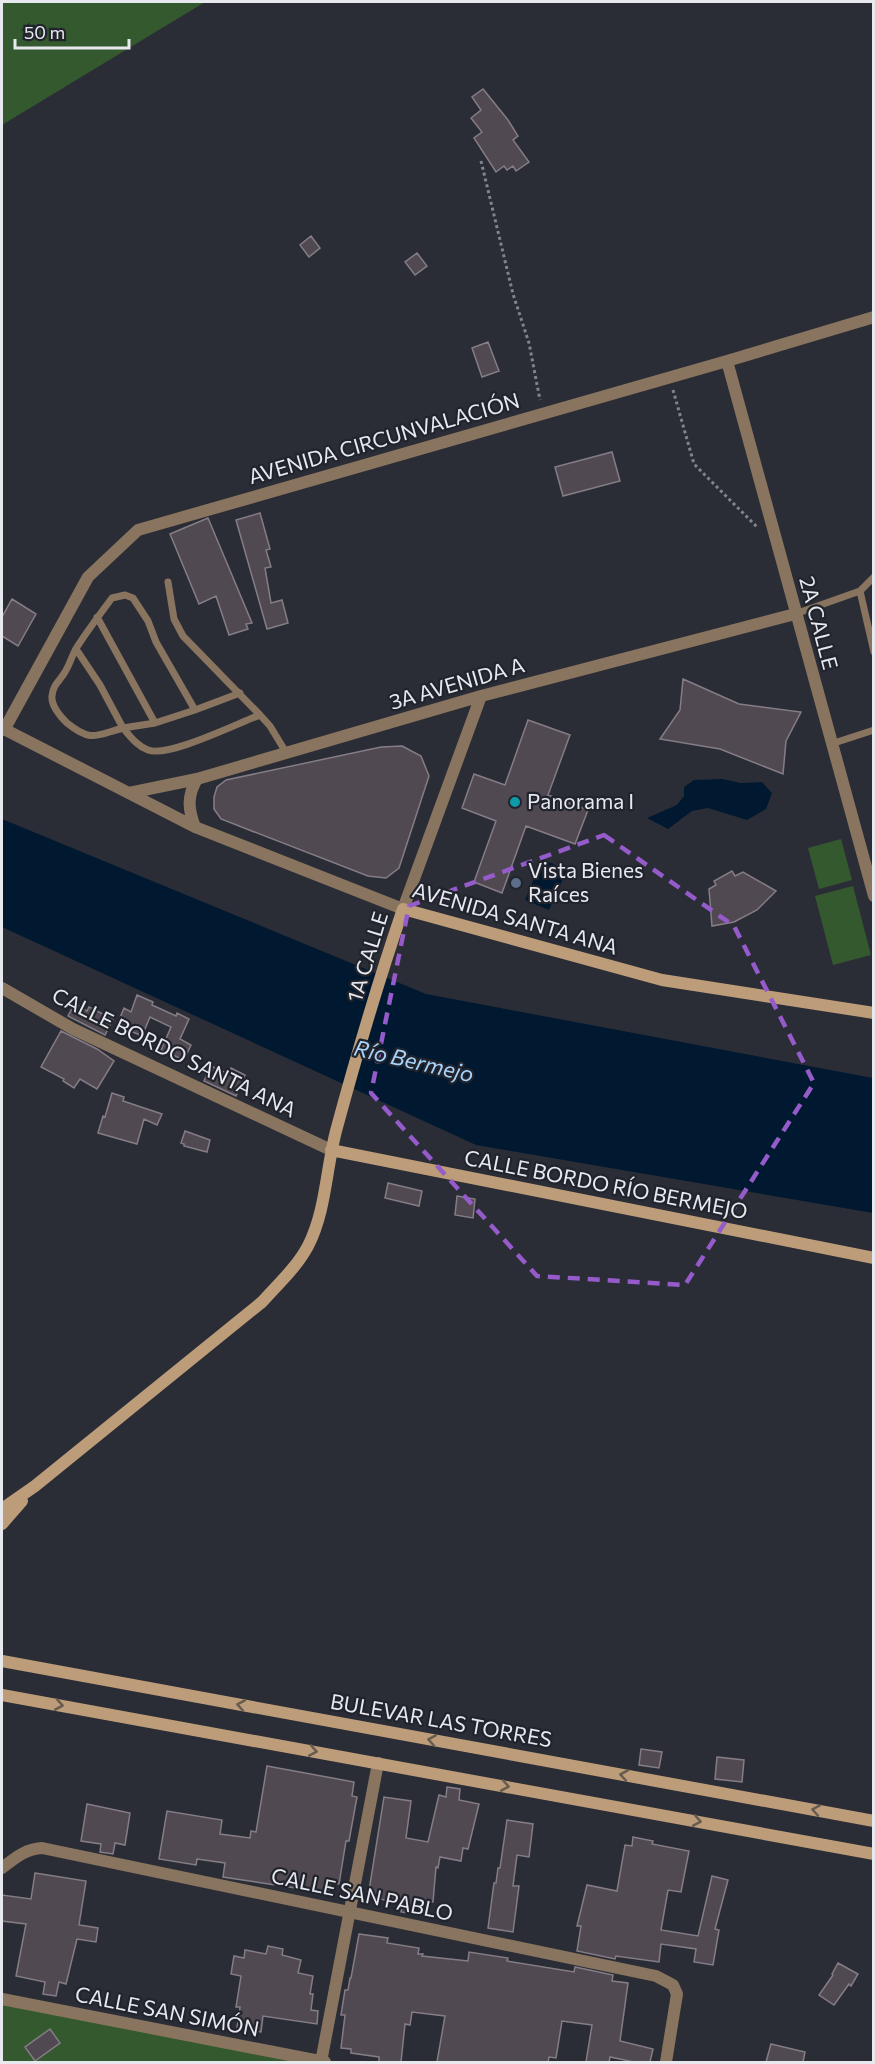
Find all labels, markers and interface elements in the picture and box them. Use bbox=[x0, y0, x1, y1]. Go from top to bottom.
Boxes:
scale bar bbox=[15, 12, 129, 50]
text: 50 m bbox=[24, 21, 65, 43]
street label: AVENIDA CIRCUNVALACIÓN bbox=[245, 387, 522, 488]
street label: 2A CALLE bbox=[795, 573, 844, 672]
street label: 3A AVENIDA A bbox=[386, 651, 527, 714]
place label: Panorama I bbox=[527, 788, 634, 813]
marker: Panorama I bbox=[508, 795, 522, 809]
place label: Vista Bienes Raíces bbox=[528, 857, 644, 906]
street label: AVENIDA SANTA ANA bbox=[410, 876, 621, 959]
marker: Vista Bienes Raíces bbox=[509, 876, 523, 890]
street label: 1A CALLE bbox=[341, 908, 392, 1005]
street label: CALLE BORDO SANTA ANA bbox=[49, 982, 301, 1122]
water label: Río Bermejo bbox=[352, 1034, 477, 1087]
street label: CALLE BORDO RÍO BERMEJO bbox=[463, 1144, 750, 1223]
street label: BULEVAR LAS TORRES bbox=[329, 1688, 554, 1751]
one-way arrow bbox=[54, 1698, 64, 1711]
one-way arrow bbox=[236, 1699, 245, 1711]
one-way arrow bbox=[428, 1734, 438, 1747]
one-way arrow bbox=[308, 1744, 318, 1757]
one-way arrow bbox=[619, 1769, 629, 1782]
one-way arrow bbox=[499, 1779, 509, 1792]
one-way arrow bbox=[811, 1804, 821, 1817]
one-way arrow bbox=[692, 1815, 701, 1827]
street label: CALLE SAN PABLO bbox=[269, 1862, 455, 1925]
street label: CALLE SAN SIMÓN bbox=[73, 1980, 261, 2041]

